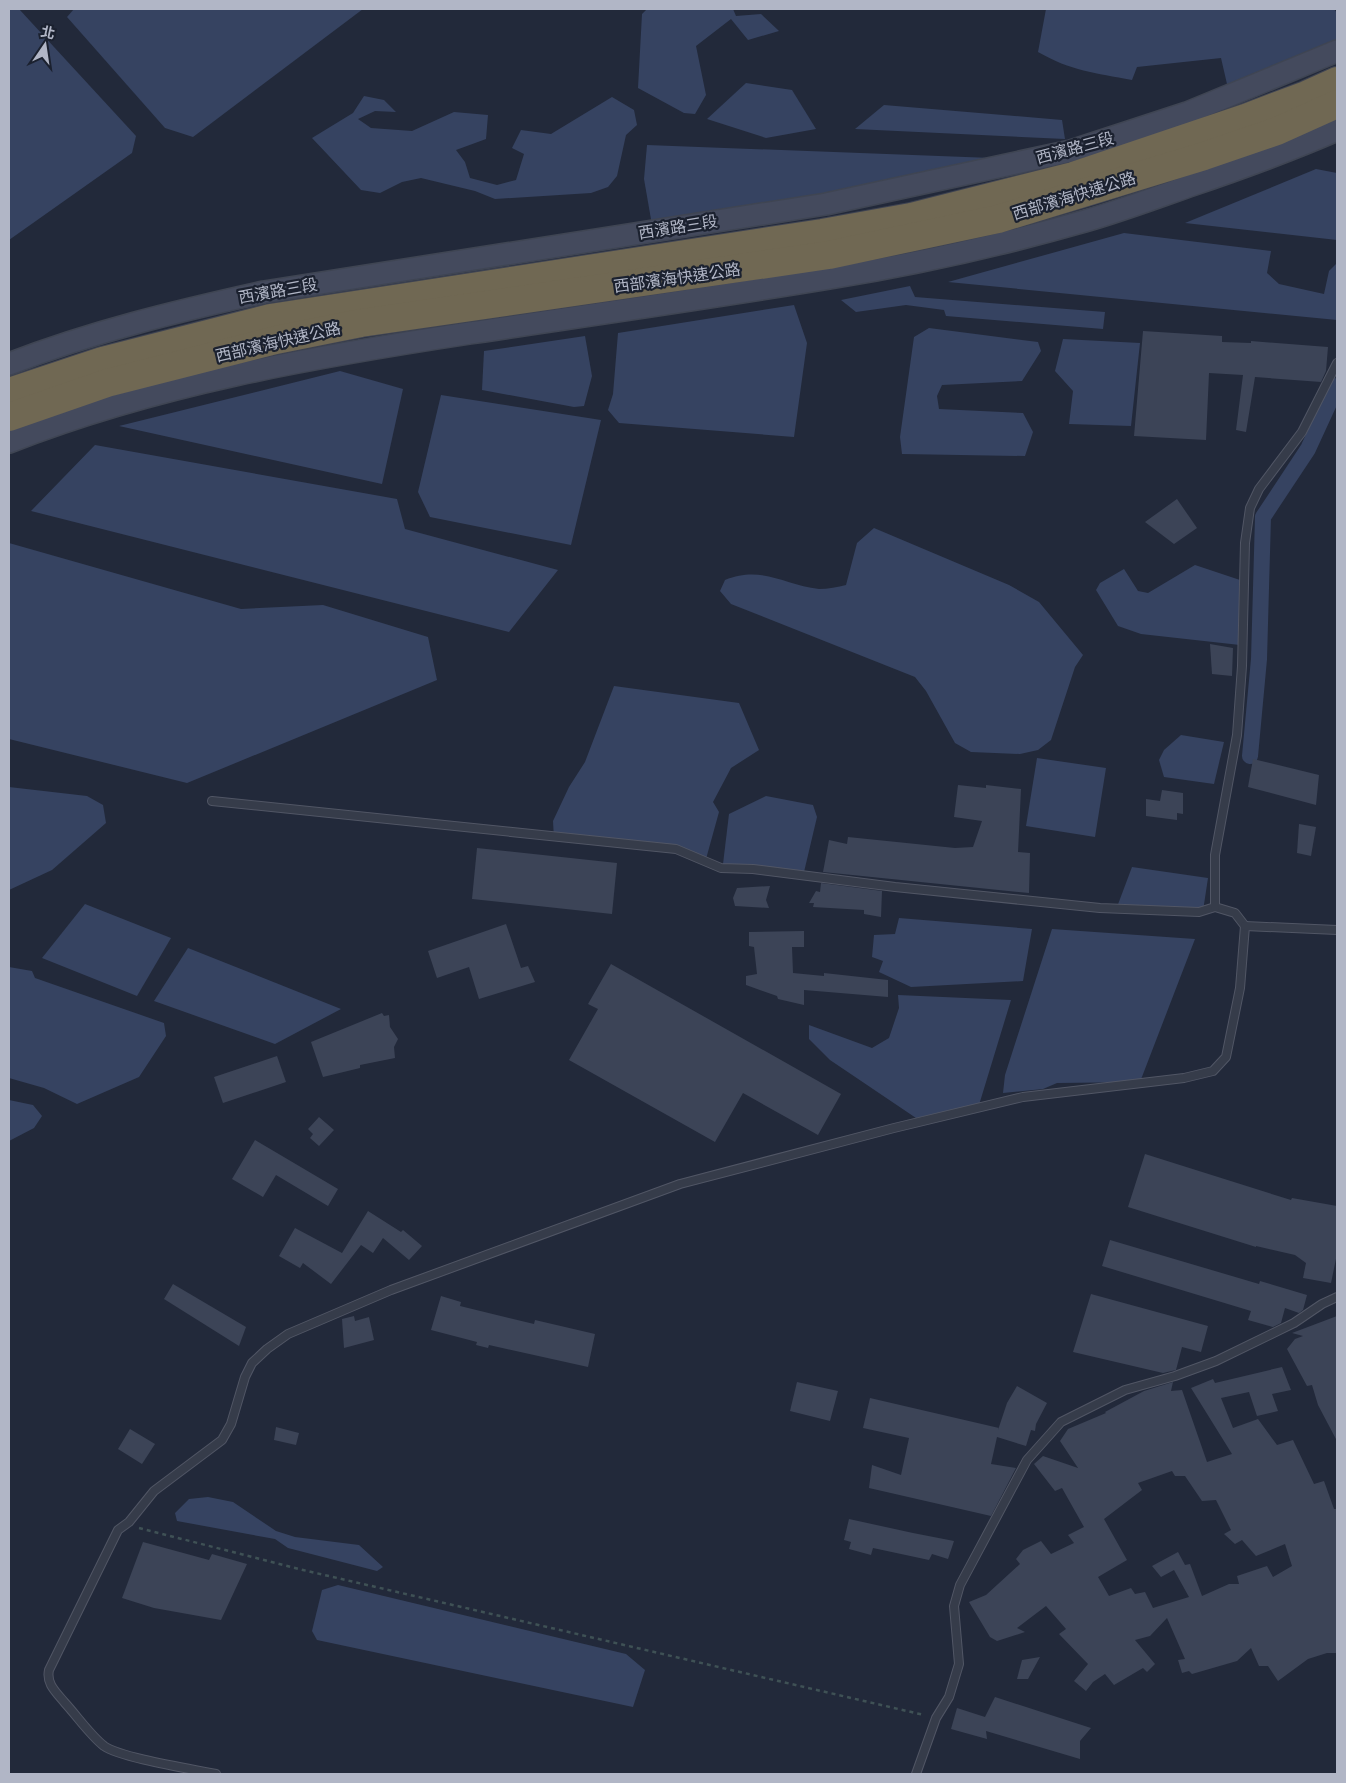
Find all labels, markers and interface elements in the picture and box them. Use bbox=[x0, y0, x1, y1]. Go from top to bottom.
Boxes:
north arrow bbox=[20, 20, 70, 70]
text: 北 bbox=[39, 23, 57, 42]
street label: 西濱路三段 bbox=[1034, 128, 1116, 168]
street label: 西部濱海快速公路 bbox=[1010, 168, 1138, 224]
street label: 西濱路三段 bbox=[637, 211, 719, 243]
street label: 西部濱海快速公路 bbox=[612, 260, 742, 296]
street label: 西濱路三段 bbox=[237, 275, 319, 307]
street label: 西部濱海快速公路 bbox=[213, 318, 343, 366]

